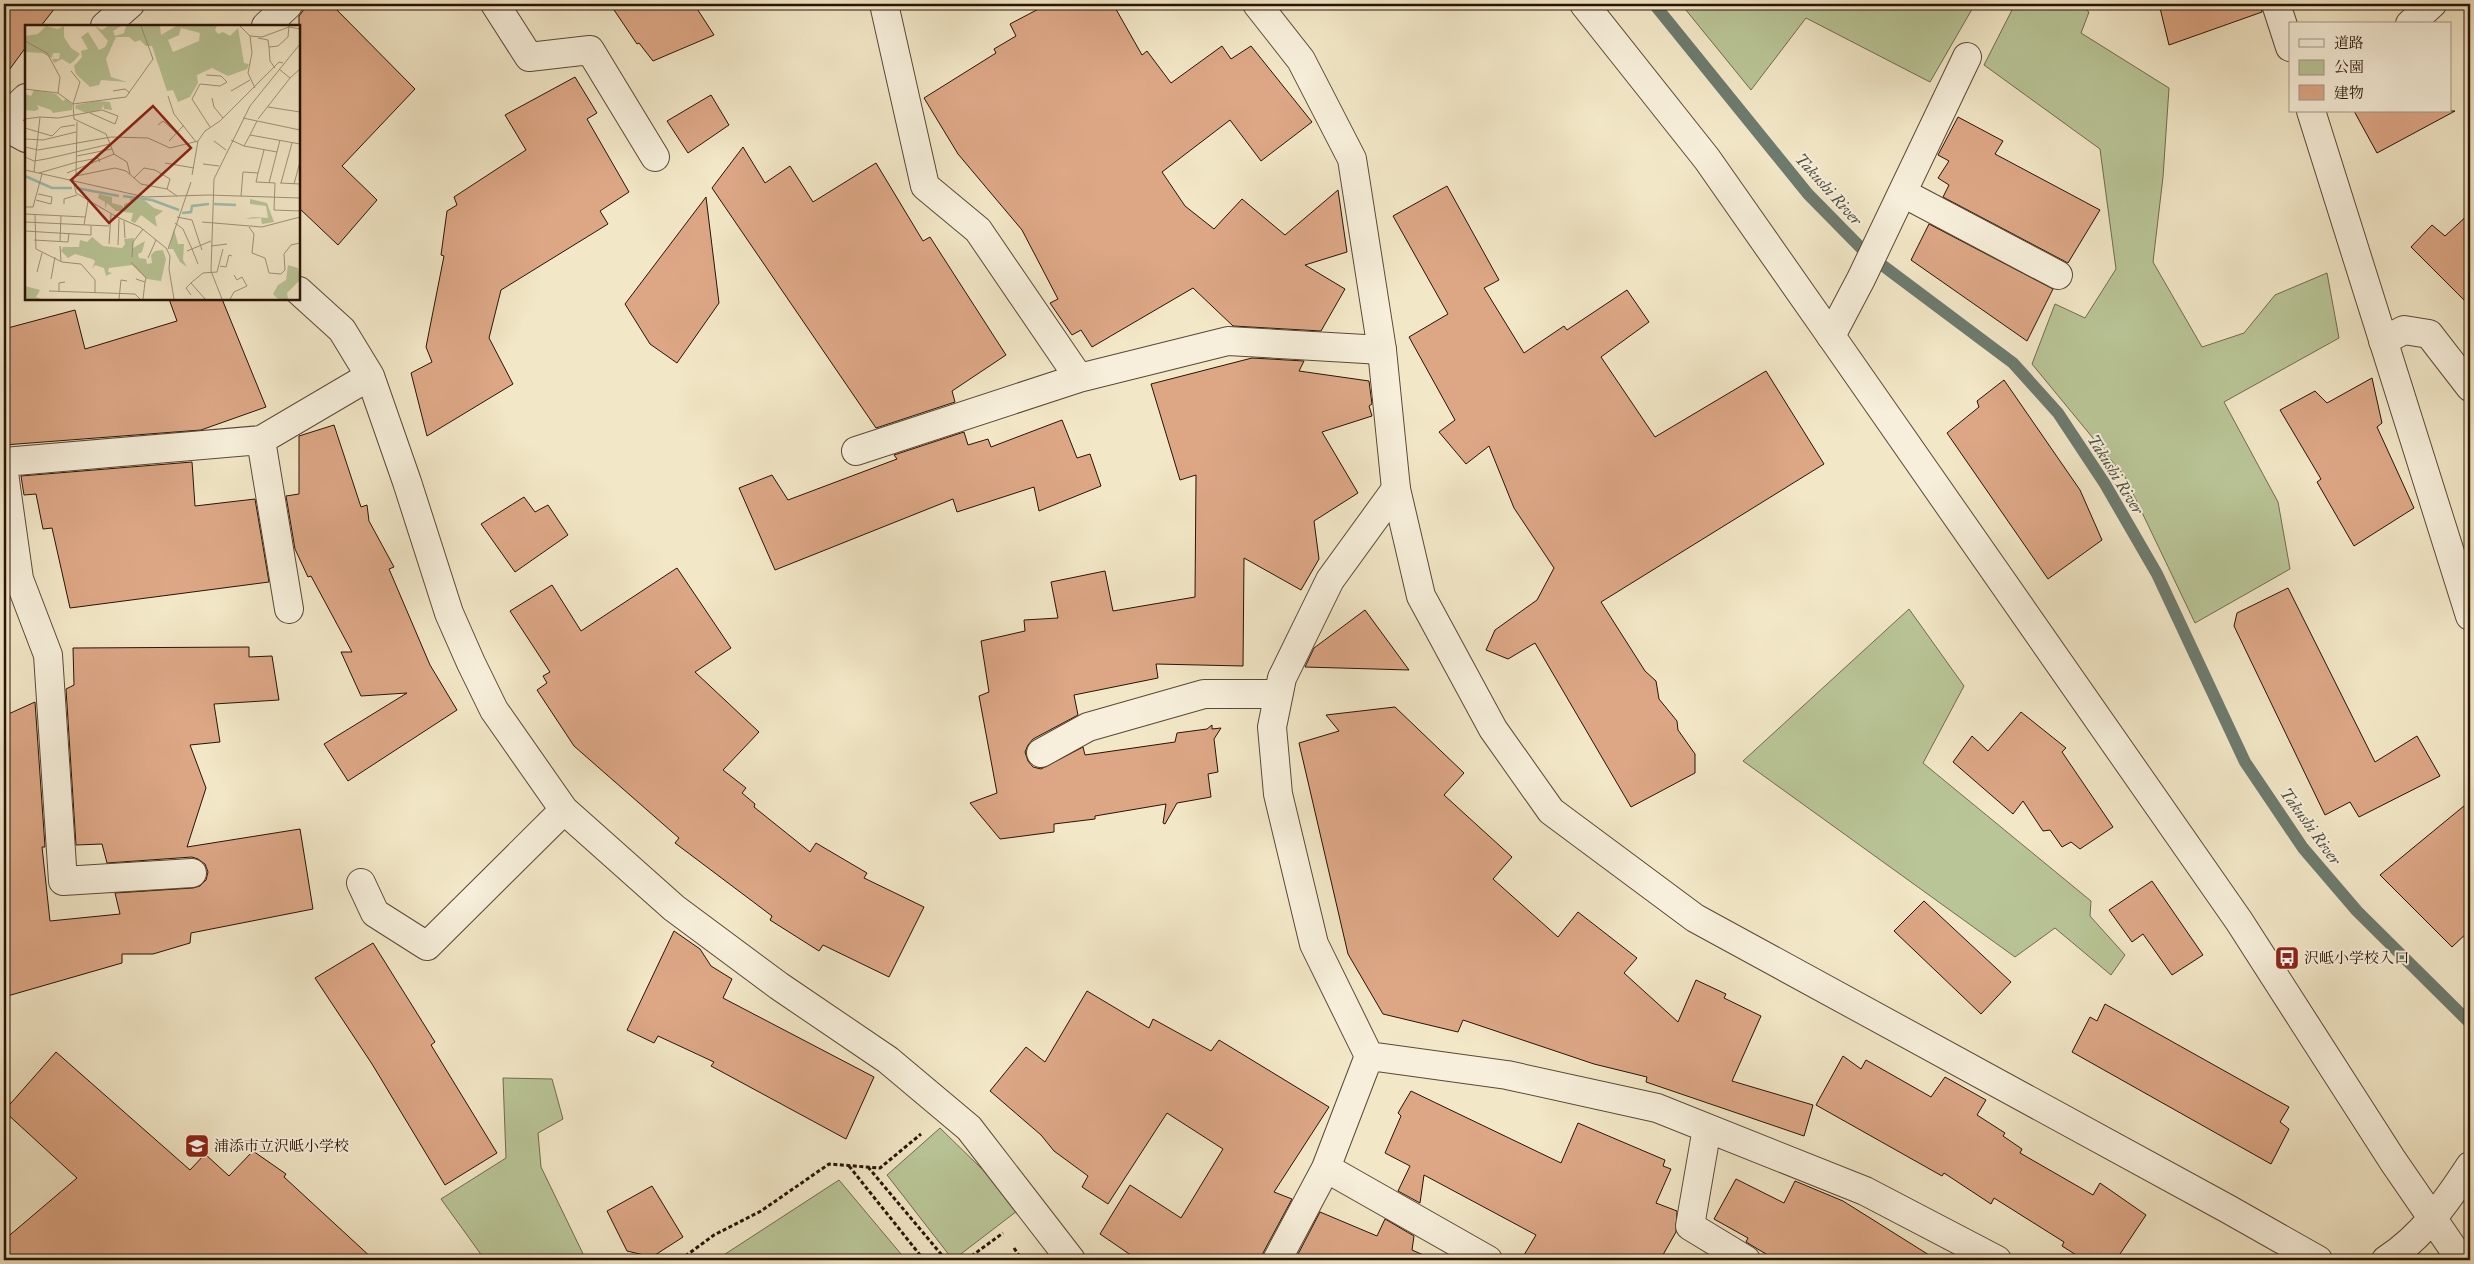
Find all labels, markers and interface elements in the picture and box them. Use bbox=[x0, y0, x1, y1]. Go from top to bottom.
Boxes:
legend bbox=[2289, 22, 2452, 112]
inset map bbox=[25, 25, 300, 300]
text: 道路 bbox=[2334, 34, 2364, 52]
text: 公園 bbox=[2334, 58, 2364, 76]
text: 建物 bbox=[2334, 84, 2364, 102]
water label: Takushi River bbox=[1791, 149, 1867, 230]
water label: Takushi River bbox=[2084, 431, 2148, 519]
water label: Takushi River bbox=[2276, 784, 2346, 869]
bus stop icon: 沢岻小学校入口 bbox=[2274, 945, 2300, 971]
place label: 沢岻小学校入口 bbox=[2304, 949, 2409, 967]
school or university icon: 浦添市立沢岻小学校 bbox=[184, 1133, 210, 1159]
place label: 浦添市立沢岻小学校 bbox=[214, 1137, 349, 1155]

